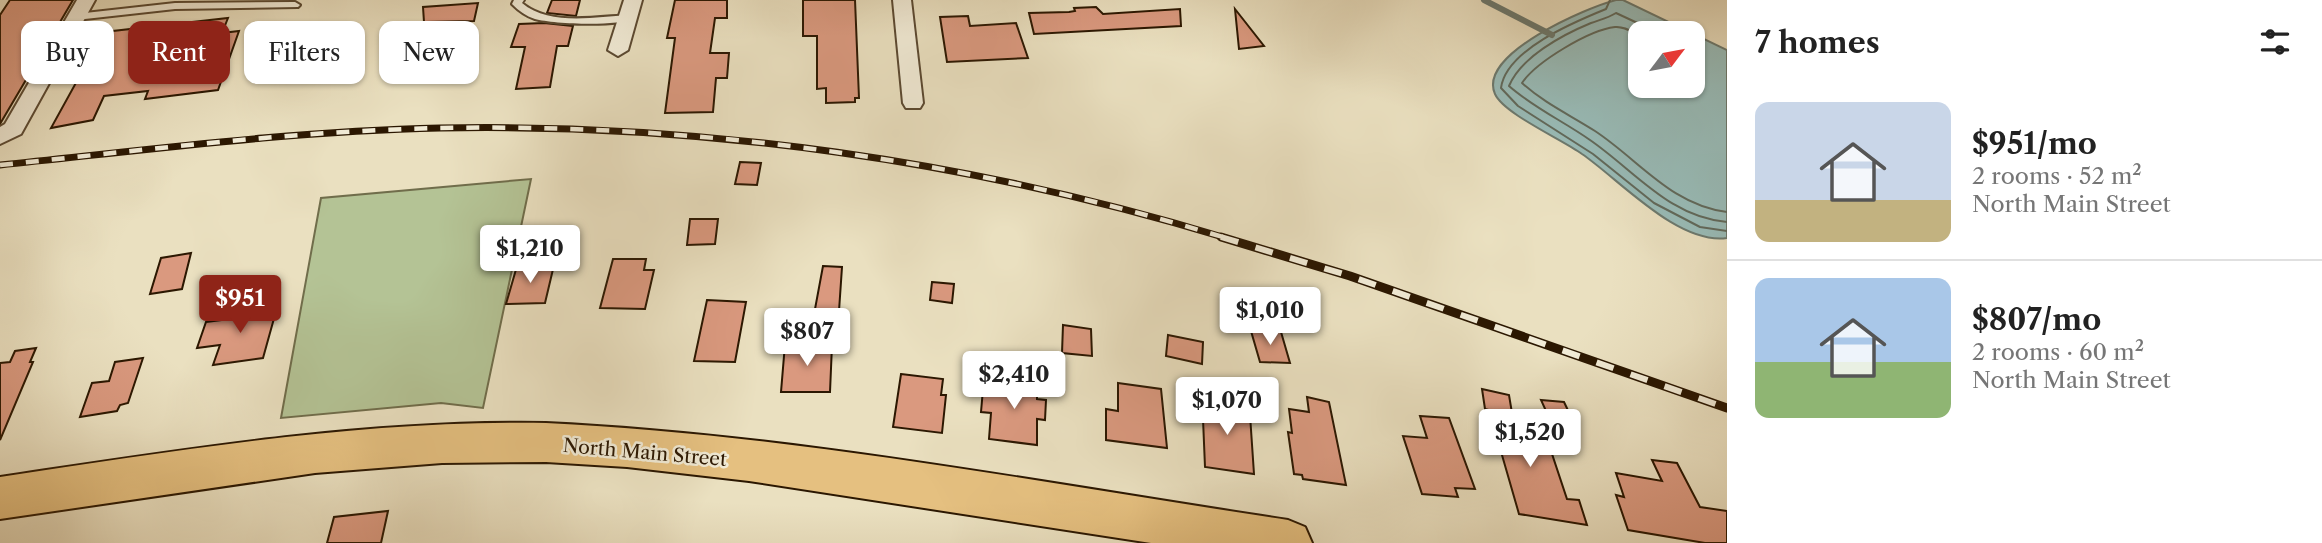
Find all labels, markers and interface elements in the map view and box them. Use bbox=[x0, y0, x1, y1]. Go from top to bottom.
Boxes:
chip: Buy bbox=[21, 21, 114, 84]
chip: Rent bbox=[128, 21, 230, 84]
chip: Filters bbox=[244, 21, 365, 84]
chip: New bbox=[379, 21, 479, 84]
north arrow bbox=[1628, 21, 1704, 98]
map controls bbox=[1628, 21, 1705, 98]
icon: filters bbox=[2256, 23, 2294, 61]
text: 7 homes bbox=[1755, 24, 1880, 61]
text: $951/mo bbox=[1972, 125, 2097, 162]
icon: home bbox=[1811, 130, 1895, 214]
text: 2 rooms · 52 m² bbox=[1972, 162, 2142, 190]
text: North Main Street bbox=[1972, 190, 2171, 218]
pin: $1,210 bbox=[473, 226, 587, 285]
text: $1,210 bbox=[496, 234, 564, 262]
pin: $951 bbox=[199, 276, 281, 335]
text: $951 bbox=[215, 284, 265, 312]
pin: $1,010 bbox=[1213, 288, 1327, 347]
text: $1,010 bbox=[1236, 296, 1304, 324]
text: $807/mo bbox=[1972, 301, 2101, 338]
icon: home bbox=[1811, 306, 1895, 390]
pin: $807 bbox=[766, 308, 848, 368]
text: $807 bbox=[780, 317, 834, 345]
text: 2 rooms · 60 m² bbox=[1972, 338, 2144, 366]
pin: $2,410 bbox=[957, 352, 1071, 411]
text: $2,410 bbox=[978, 360, 1050, 388]
text: North Main Street bbox=[1972, 366, 2171, 394]
pin: $1,070 bbox=[1170, 378, 1284, 437]
text: $1,070 bbox=[1192, 386, 1262, 414]
pin: $1,520 bbox=[1473, 410, 1587, 469]
text: $1,520 bbox=[1495, 418, 1565, 446]
street label: North Main Street bbox=[562, 434, 728, 471]

